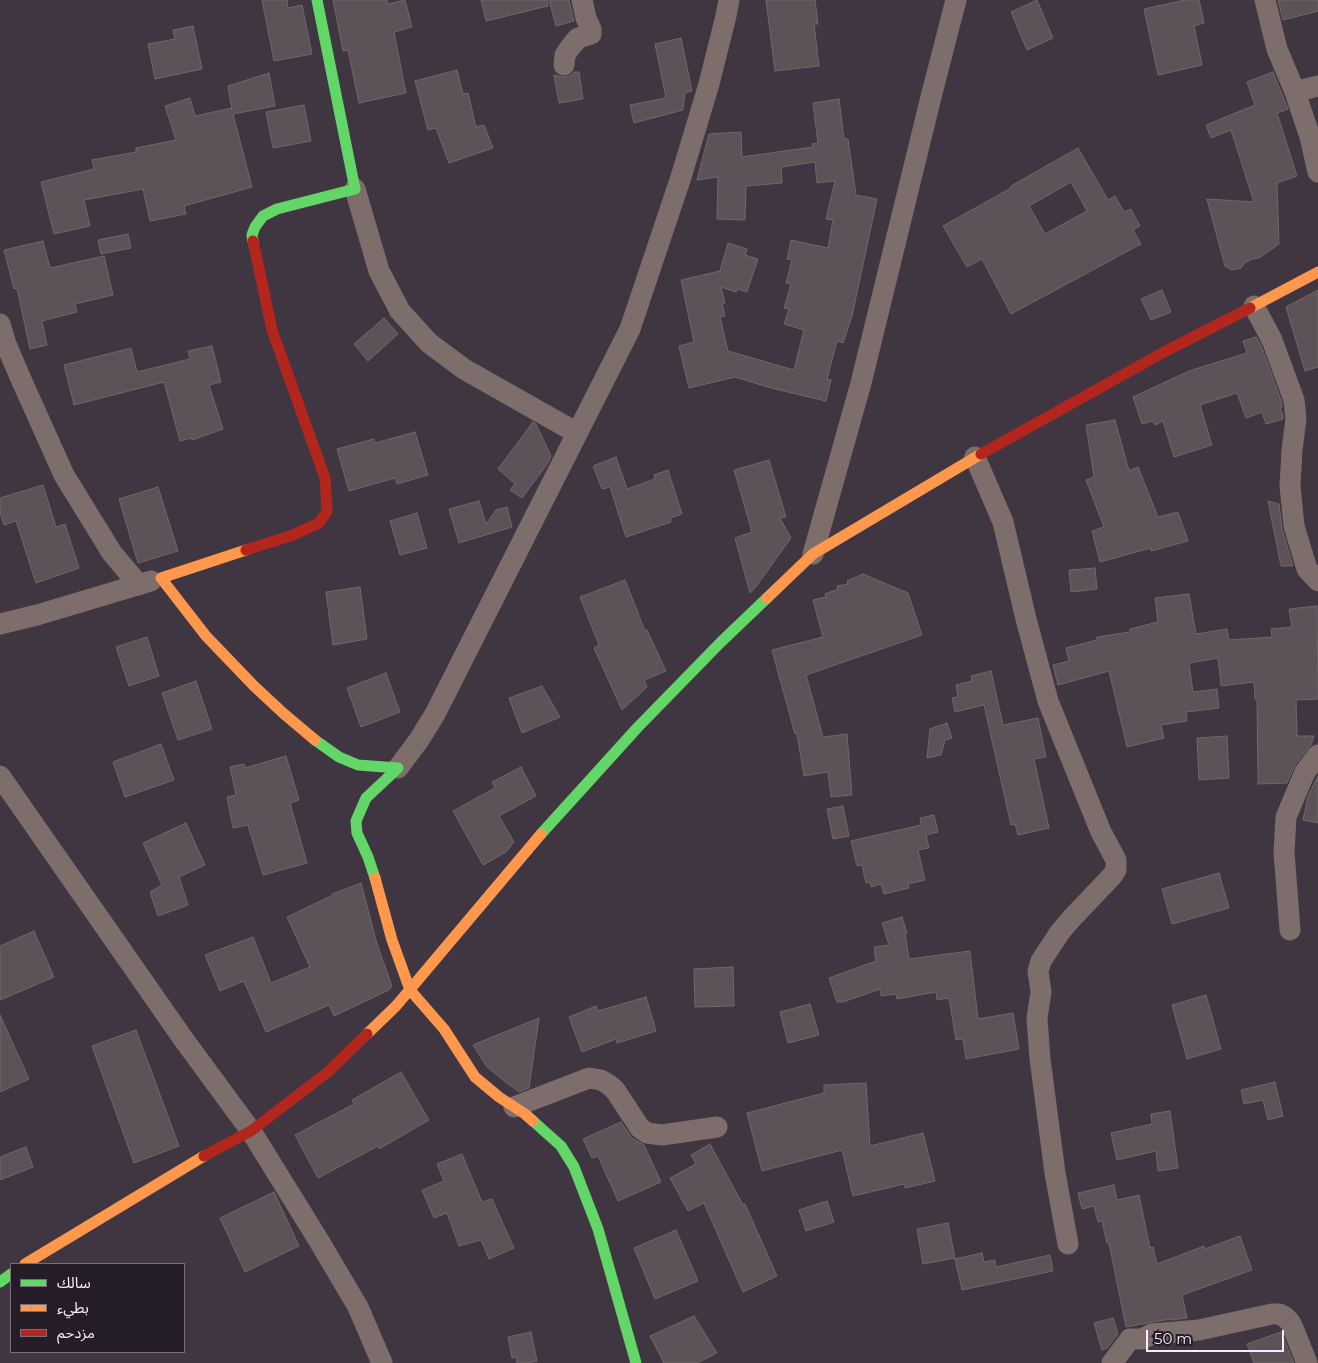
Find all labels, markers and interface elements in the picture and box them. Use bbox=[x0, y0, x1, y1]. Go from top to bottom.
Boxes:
legend bbox=[10, 1263, 185, 1353]
text: سالك bbox=[57, 1273, 91, 1292]
text: بطيء bbox=[57, 1298, 89, 1317]
scale bar bbox=[1148, 1320, 1286, 1352]
text: مزدحم bbox=[57, 1323, 95, 1342]
text: 50 m bbox=[1154, 1329, 1192, 1348]

